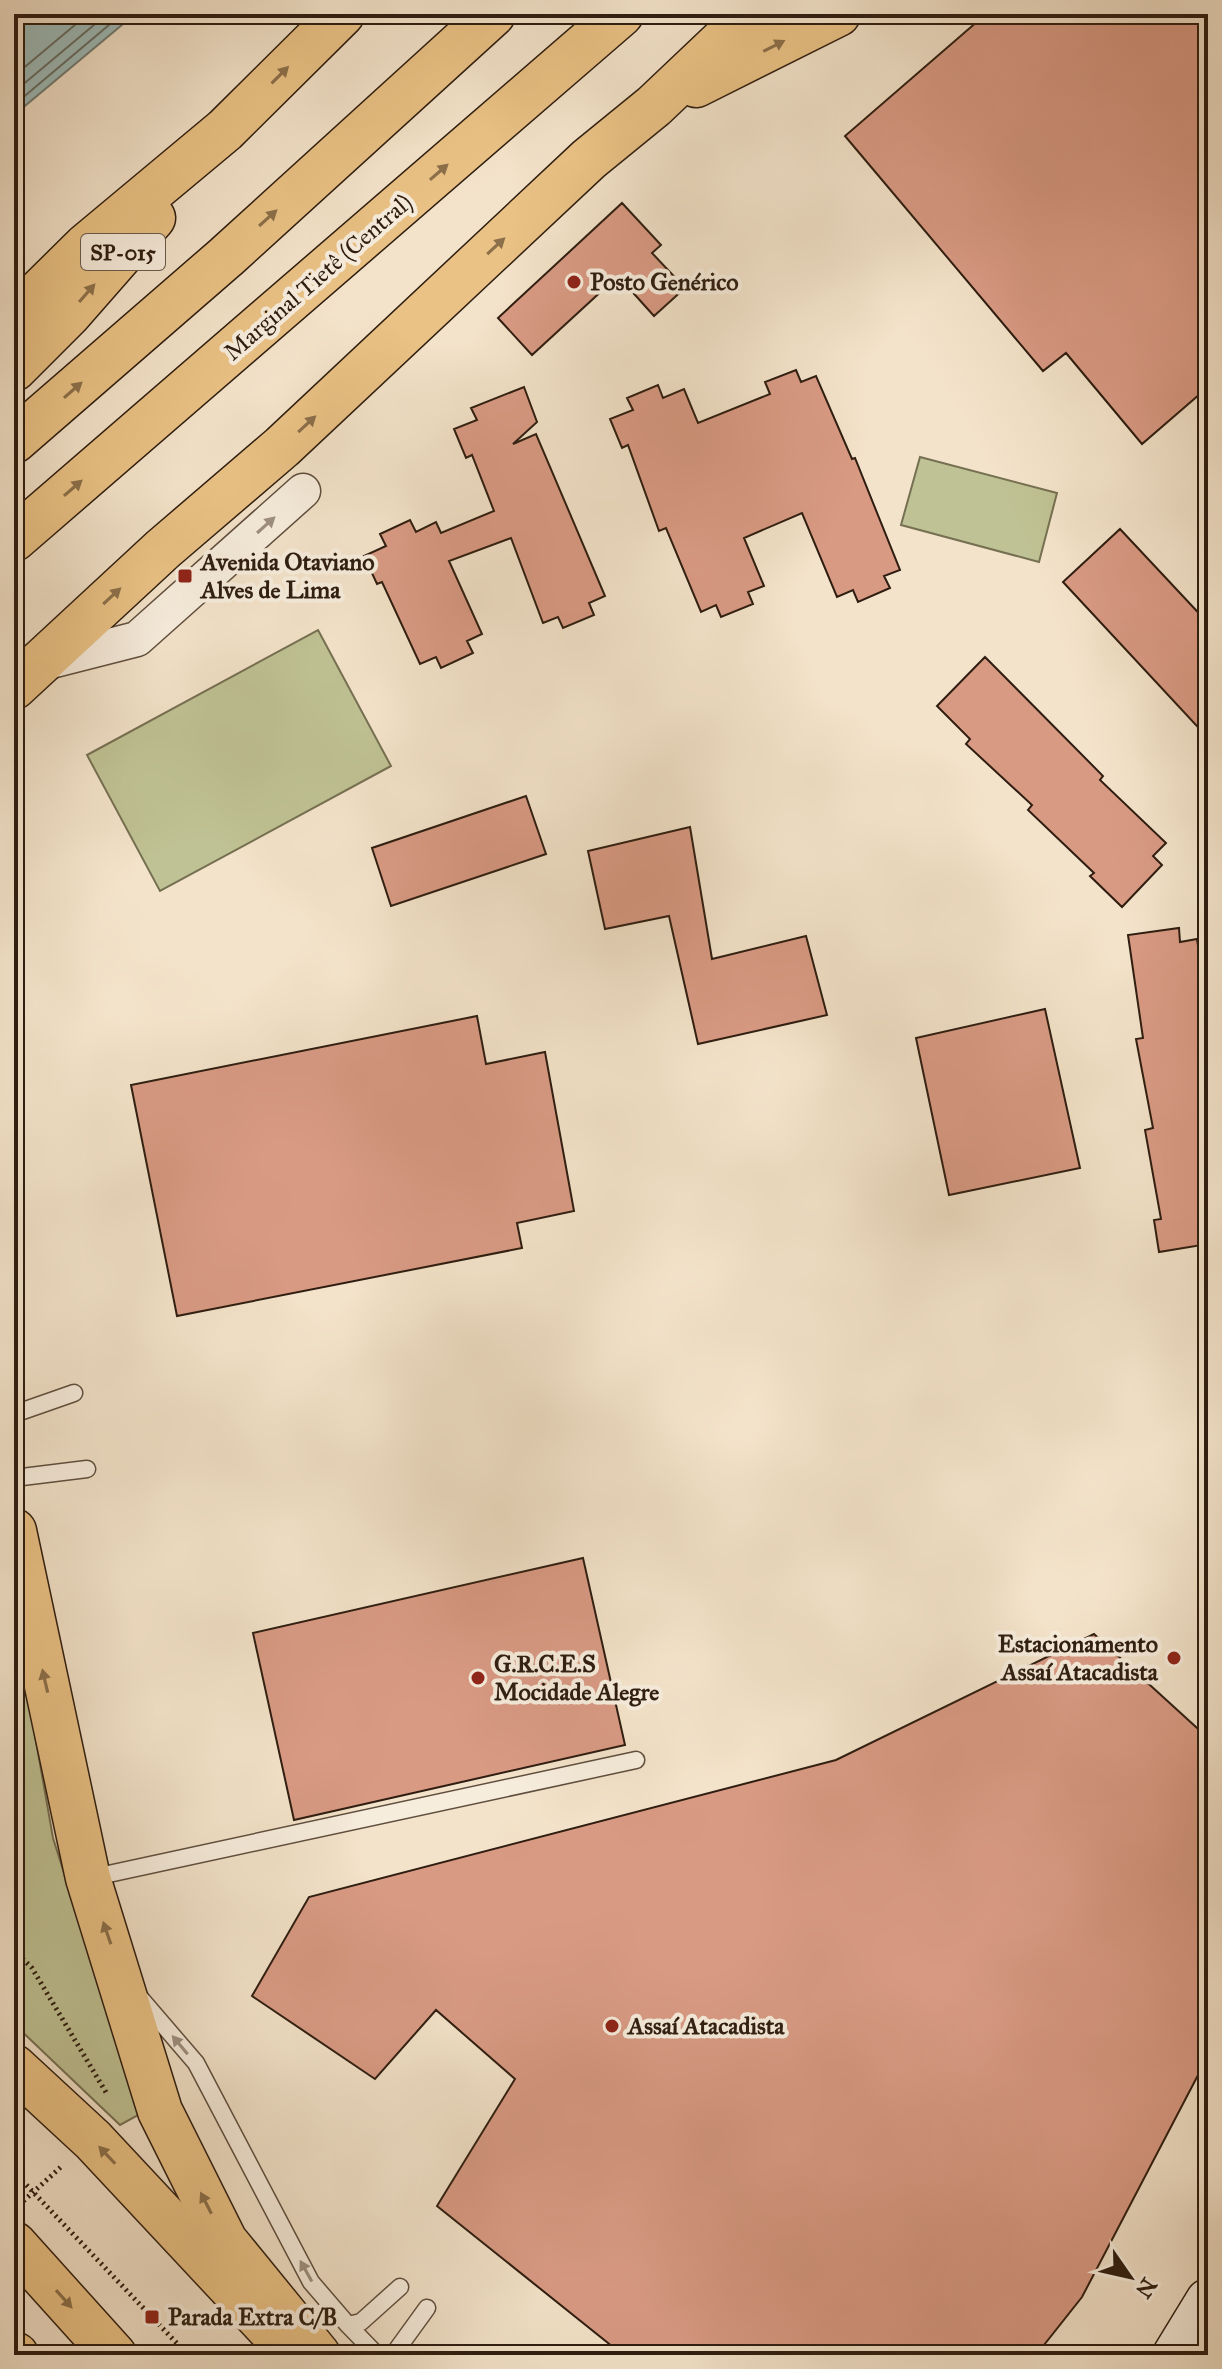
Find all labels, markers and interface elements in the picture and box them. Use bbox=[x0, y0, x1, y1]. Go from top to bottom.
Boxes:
one-way arrow bbox=[762, 39, 786, 53]
one-way arrow bbox=[271, 66, 289, 85]
one-way arrow bbox=[429, 164, 449, 181]
street label: Marginal Tietê (Central) bbox=[218, 187, 418, 367]
one-way arrow bbox=[258, 210, 277, 228]
road number: SP-015 bbox=[81, 234, 165, 270]
one-way arrow bbox=[486, 237, 505, 255]
place label: Posto Genérico bbox=[590, 267, 739, 297]
marker: Posto Genérico bbox=[565, 273, 583, 291]
one-way arrow bbox=[78, 283, 96, 302]
one-way arrow bbox=[62, 382, 82, 399]
one-way arrow bbox=[297, 415, 316, 433]
one-way arrow bbox=[63, 480, 83, 498]
one-way arrow bbox=[256, 516, 275, 534]
place label: Avenida Otaviano Alves de Lima bbox=[199, 547, 375, 605]
marker: Avenida Otaviano Alves de Lima bbox=[176, 567, 194, 585]
one-way arrow bbox=[102, 588, 121, 606]
place label: Estacionamento Assaí Atacadista bbox=[998, 1629, 1159, 1687]
place label: G.R.C.E.S Mocidade Alegre bbox=[494, 1649, 659, 1707]
marker: Estacionamento Assaí Atacadista bbox=[1165, 1649, 1183, 1667]
one-way arrow bbox=[38, 1669, 51, 1694]
marker: G.R.C.E.S Mocidade Alegre bbox=[469, 1669, 487, 1687]
one-way arrow bbox=[100, 1921, 112, 1945]
place label: Assaí Atacadista bbox=[626, 2011, 785, 2041]
marker: Assaí Atacadista bbox=[603, 2017, 621, 2035]
one-way arrow bbox=[172, 2035, 189, 2055]
one-way arrow bbox=[99, 2146, 117, 2165]
one-way arrow bbox=[199, 2191, 212, 2214]
north arrow bbox=[1090, 2237, 1170, 2317]
one-way arrow bbox=[299, 2260, 313, 2282]
text: N bbox=[1130, 2273, 1163, 2303]
one-way arrow bbox=[55, 2290, 73, 2309]
place label: Parada Extra C/B bbox=[168, 2302, 337, 2332]
marker: Parada Extra C/B bbox=[143, 2308, 161, 2326]

